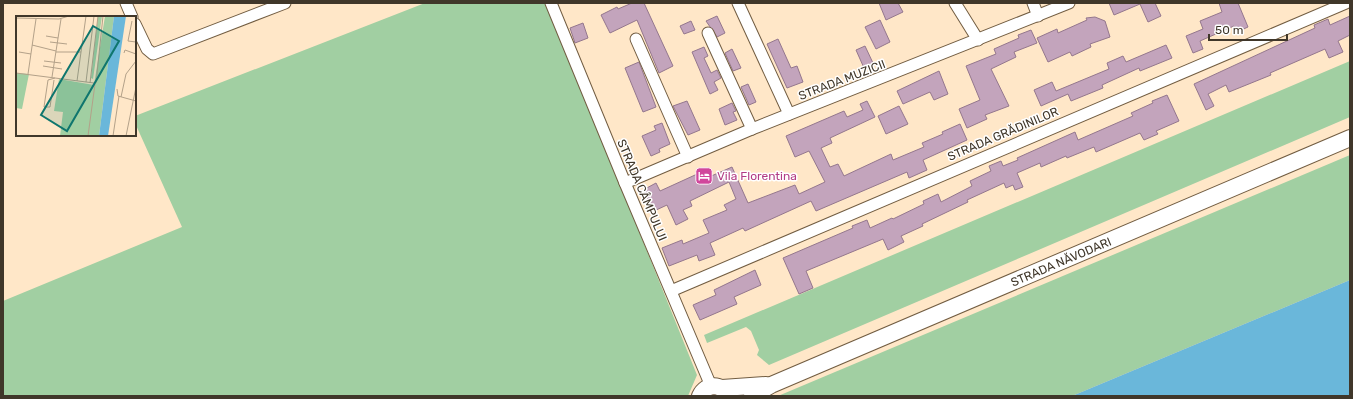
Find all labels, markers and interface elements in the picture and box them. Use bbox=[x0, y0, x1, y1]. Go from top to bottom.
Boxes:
inset map bbox=[16, 16, 136, 136]
scale bar bbox=[1209, 16, 1287, 42]
text: 50 m bbox=[1215, 23, 1243, 37]
street label: STRADA MUZICII bbox=[797, 57, 887, 103]
street label: STRADA GRĂDINILOR bbox=[946, 104, 1061, 164]
street label: STRADA CÂMPULUI bbox=[614, 137, 670, 243]
hotel icon: Vila Florentina bbox=[694, 166, 714, 186]
place label: Vila Florentina bbox=[717, 169, 797, 183]
street label: STRADA NĂVODARI bbox=[1009, 234, 1113, 290]

